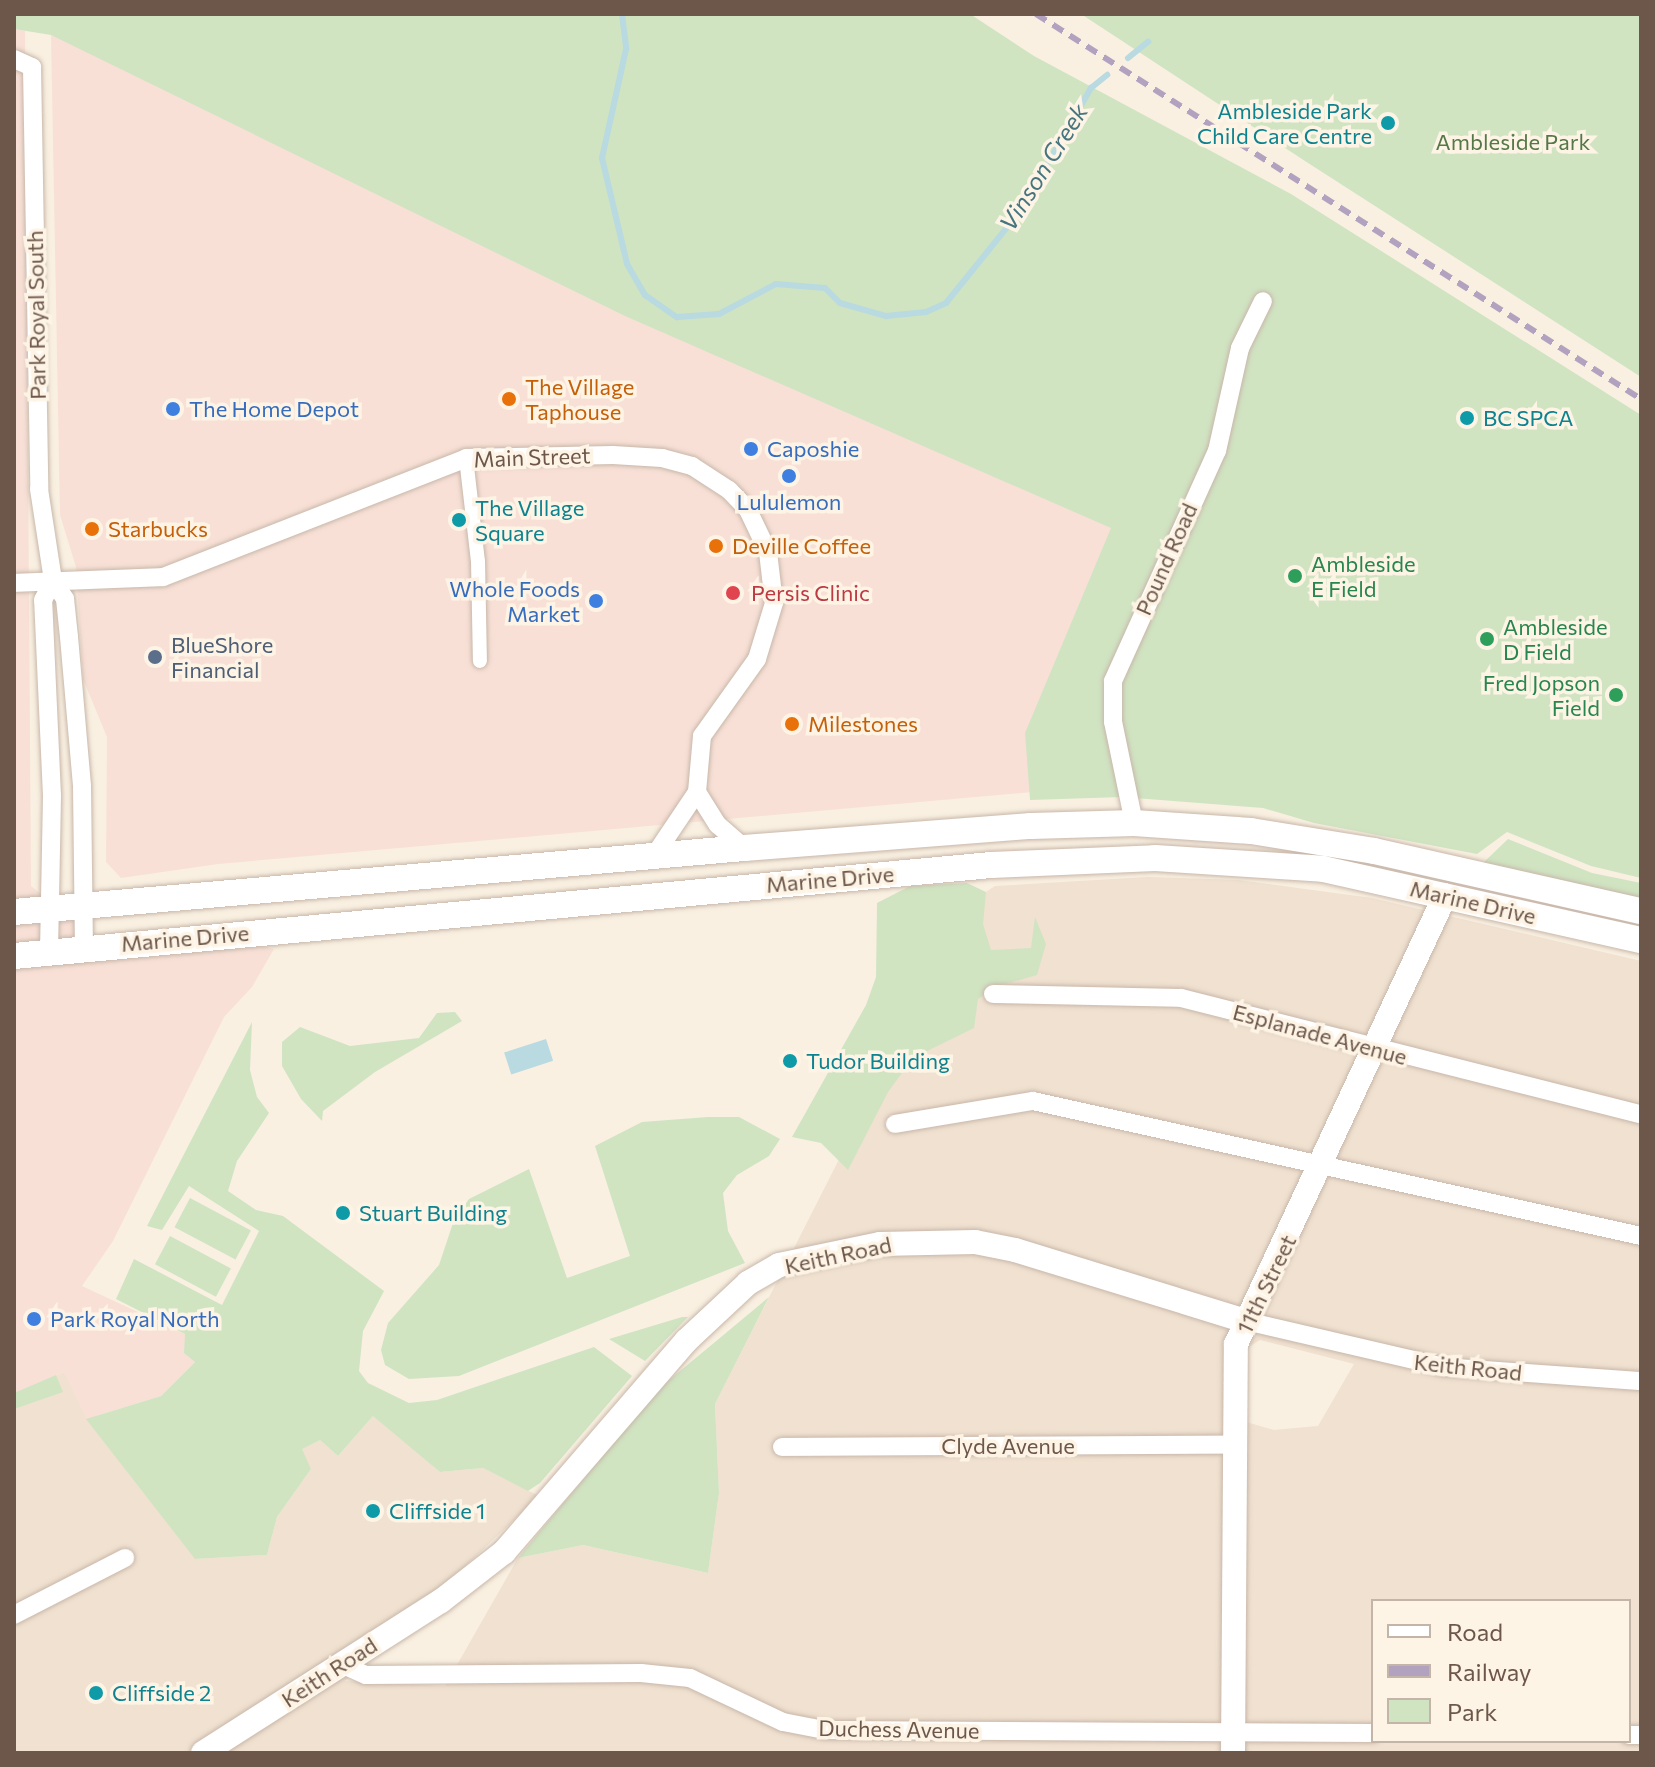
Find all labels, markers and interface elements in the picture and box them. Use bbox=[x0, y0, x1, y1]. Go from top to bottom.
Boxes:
place label: Ambleside Park Child Care Centre bbox=[1197, 97, 1372, 148]
water label: Vinson Creek bbox=[993, 98, 1093, 236]
marker: Ambleside Park Child Care Centre bbox=[1379, 114, 1397, 132]
park label: Ambleside Park bbox=[1436, 129, 1590, 155]
street label: Park Royal South bbox=[21, 230, 51, 400]
place label: The Village Taphouse bbox=[525, 373, 634, 424]
marker: The Village Taphouse bbox=[500, 390, 518, 408]
place label: The Home Depot bbox=[189, 396, 359, 422]
marker: The Home Depot bbox=[164, 400, 182, 418]
place label: BC SPCA bbox=[1483, 405, 1573, 431]
marker: BC SPCA bbox=[1458, 409, 1476, 427]
place label: Caposhie bbox=[767, 436, 859, 462]
marker: Caposhie bbox=[742, 440, 760, 458]
street label: Main Street bbox=[473, 442, 591, 472]
marker: Lululemon bbox=[780, 467, 798, 485]
place label: Lululemon bbox=[737, 489, 841, 515]
place label: The Village Square bbox=[475, 494, 584, 546]
street label: Pound Road bbox=[1130, 499, 1202, 619]
marker: The Village Square bbox=[450, 511, 468, 529]
place label: Starbucks bbox=[108, 516, 208, 542]
marker: Starbucks bbox=[83, 520, 101, 538]
place label: Deville Coffee bbox=[732, 533, 871, 559]
marker: Deville Coffee bbox=[707, 537, 725, 555]
place label: Ambleside E Field bbox=[1311, 550, 1416, 602]
marker: Ambleside E Field bbox=[1286, 567, 1304, 585]
place label: Whole Foods Market bbox=[449, 575, 580, 626]
place label: Persis Clinic bbox=[751, 580, 870, 606]
marker: Persis Clinic bbox=[722, 582, 744, 604]
marker: Whole Foods Market bbox=[587, 592, 605, 610]
place label: Ambleside D Field bbox=[1503, 613, 1608, 664]
marker: Ambleside D Field bbox=[1478, 630, 1496, 648]
place label: BlueShore Financial bbox=[171, 631, 273, 682]
marker: BlueShore Financial bbox=[146, 648, 164, 666]
place label: Fred Jopson Field bbox=[1483, 669, 1600, 720]
marker: Fred Jopson Field bbox=[1607, 686, 1625, 704]
place label: Milestones bbox=[808, 711, 918, 737]
marker: Milestones bbox=[783, 715, 801, 733]
street label: Marine Drive bbox=[765, 860, 895, 898]
street label: Marine Drive bbox=[1407, 875, 1539, 929]
street label: Marine Drive bbox=[120, 919, 250, 957]
street label: Esplanade Avenue bbox=[1230, 998, 1410, 1070]
place label: Tudor Building bbox=[806, 1048, 950, 1074]
marker: Tudor Building bbox=[781, 1052, 799, 1070]
place label: Stuart Building bbox=[359, 1200, 507, 1226]
marker: Stuart Building bbox=[334, 1204, 352, 1222]
street label: 11th Street bbox=[1231, 1230, 1301, 1338]
street label: Keith Road bbox=[782, 1231, 894, 1279]
place label: Park Royal North bbox=[50, 1306, 220, 1332]
marker: Park Royal North bbox=[25, 1310, 43, 1328]
street label: Keith Road bbox=[1413, 1348, 1523, 1386]
street label: Clyde Avenue bbox=[941, 1433, 1075, 1459]
place label: Cliffside 1 bbox=[389, 1498, 485, 1524]
marker: Cliffside 1 bbox=[364, 1502, 382, 1520]
legend bbox=[1371, 1599, 1631, 1743]
text: Road bbox=[1447, 1617, 1503, 1646]
street label: Keith Road bbox=[276, 1631, 382, 1713]
text: Railway bbox=[1447, 1657, 1532, 1686]
place label: Cliffside 2 bbox=[112, 1680, 211, 1706]
marker: Cliffside 2 bbox=[87, 1684, 105, 1702]
text: Park bbox=[1447, 1697, 1497, 1726]
street label: Duchess Avenue bbox=[818, 1714, 980, 1744]

